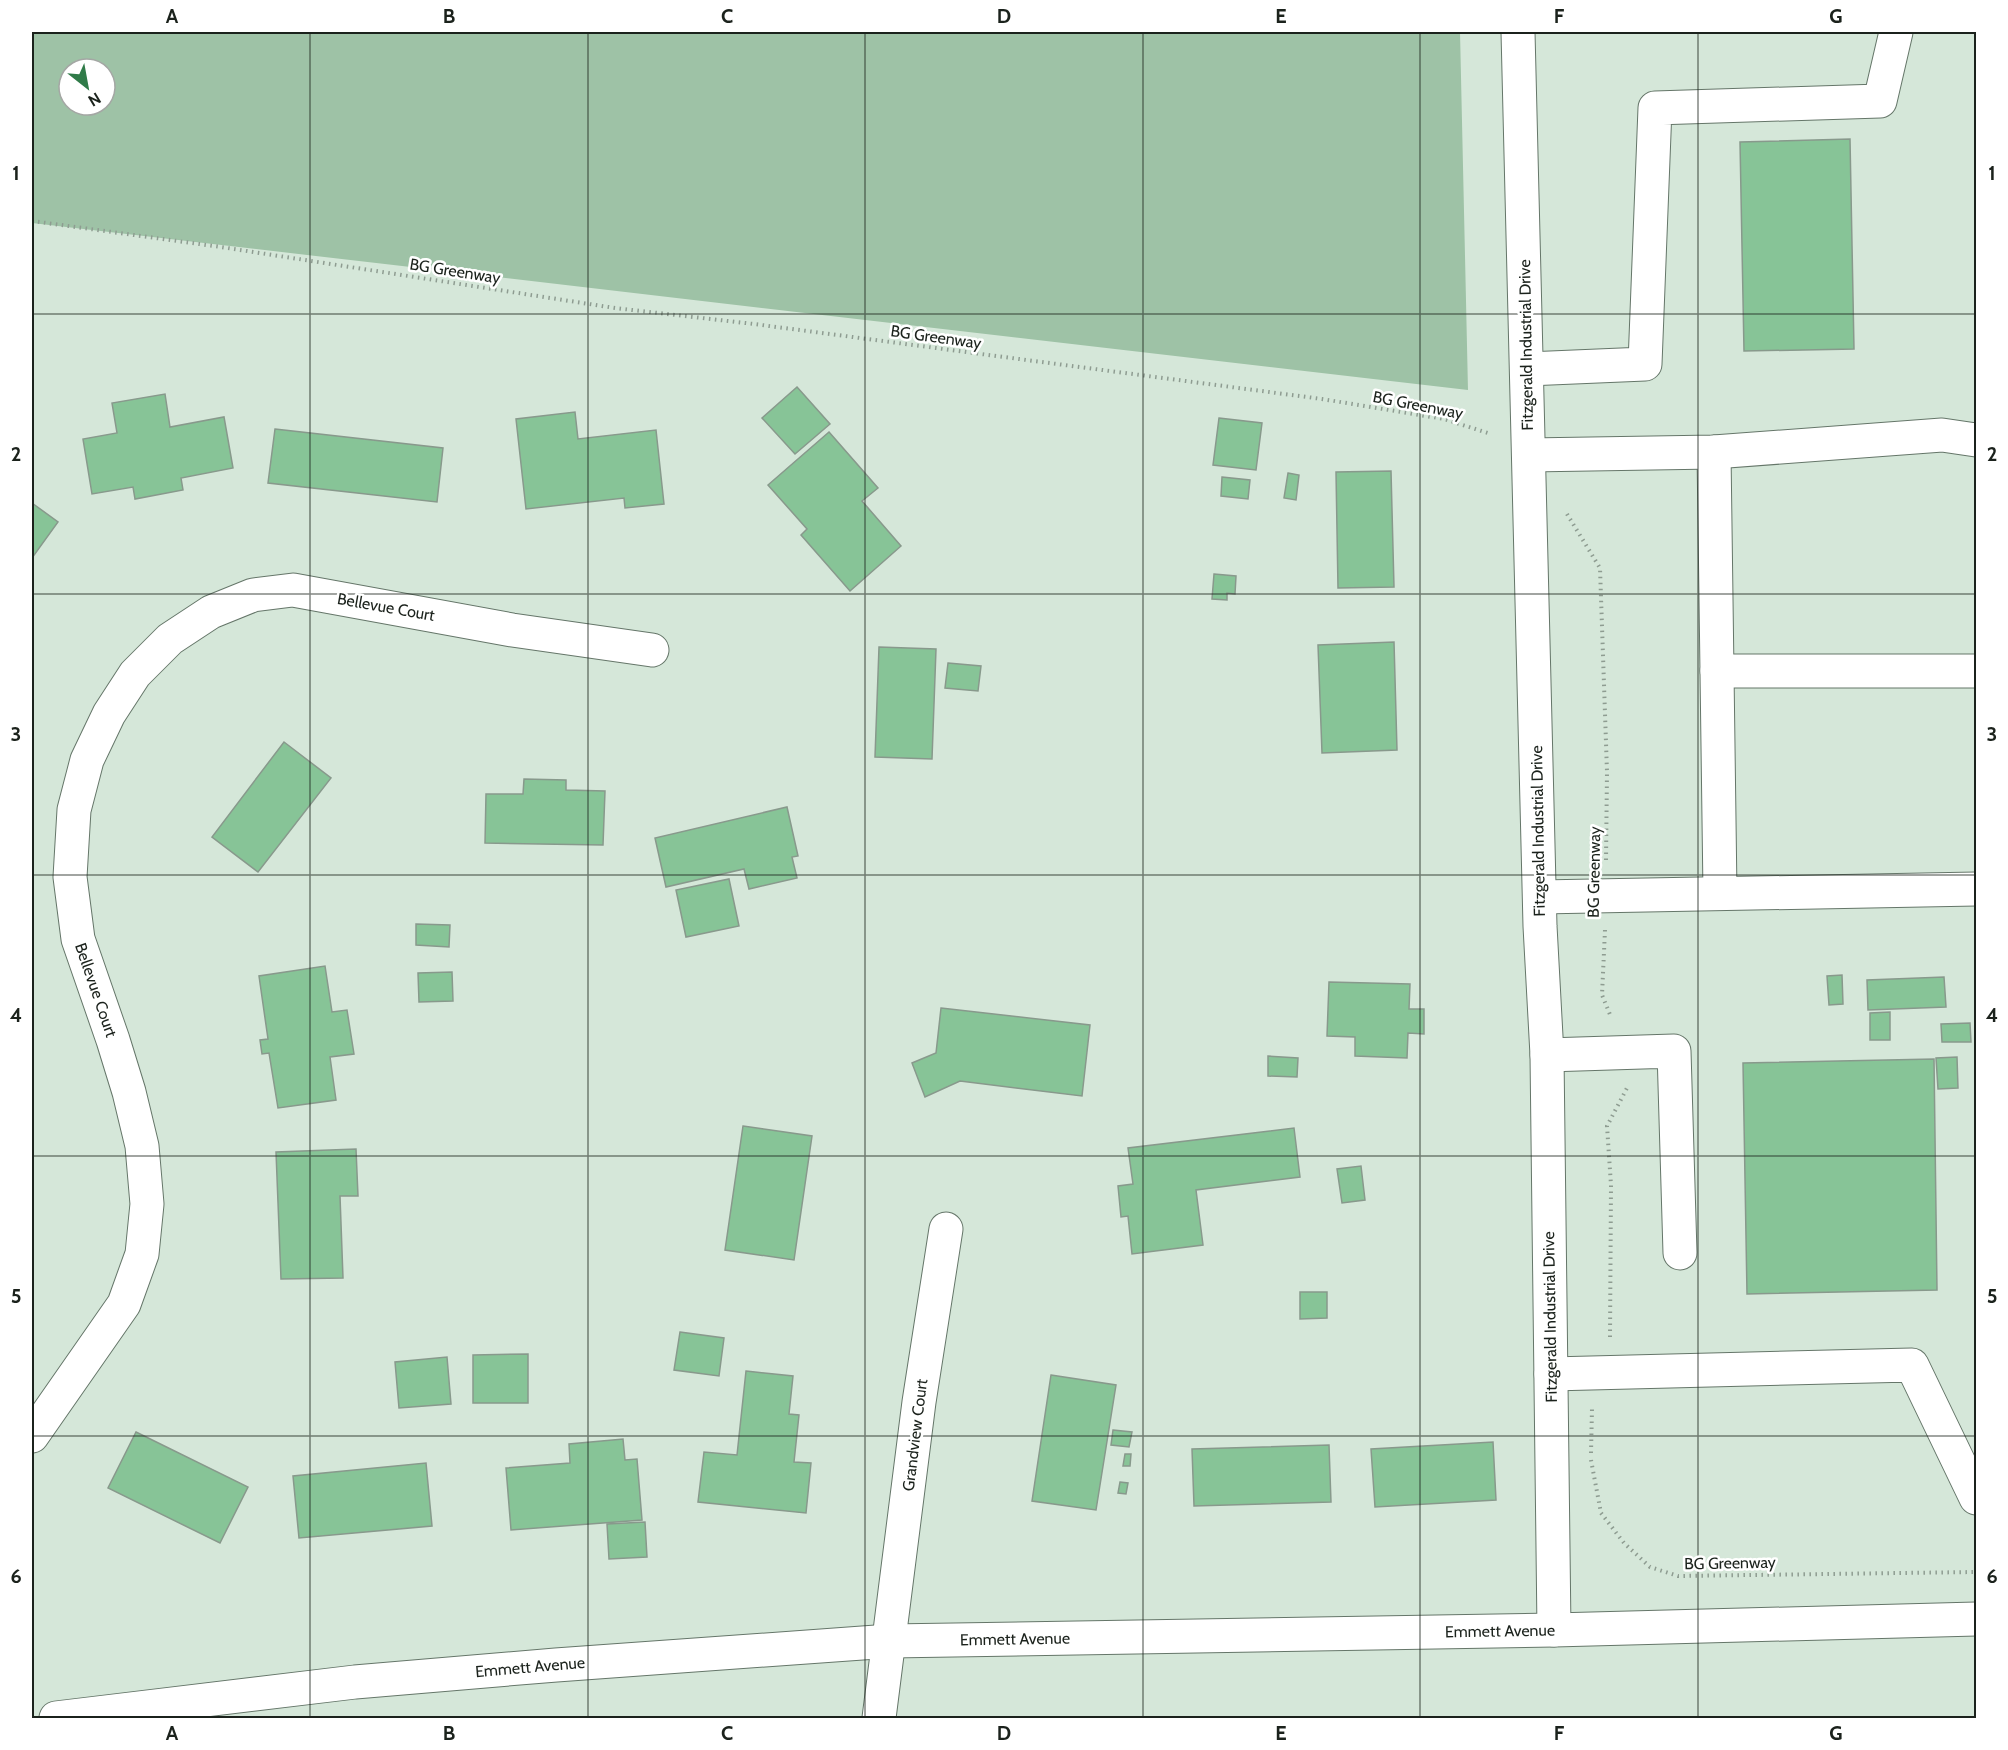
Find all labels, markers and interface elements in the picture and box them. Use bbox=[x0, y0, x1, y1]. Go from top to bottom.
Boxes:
text: A bbox=[166, 4, 179, 28]
text: B bbox=[443, 4, 455, 28]
text: C bbox=[721, 4, 733, 28]
text: D bbox=[997, 4, 1011, 28]
text: E bbox=[1275, 4, 1287, 28]
text: F bbox=[1554, 4, 1565, 28]
text: G bbox=[1829, 4, 1843, 28]
north arrow bbox=[57, 57, 117, 117]
text: N bbox=[85, 88, 104, 110]
text: 1 bbox=[12, 161, 20, 185]
text: 1 bbox=[1988, 161, 1996, 185]
street label: BG Greenway bbox=[408, 254, 502, 288]
street label: Fitzgerald Industrial Drive bbox=[1515, 259, 1537, 431]
street label: BG Greenway bbox=[889, 321, 983, 353]
street label: BG Greenway bbox=[1371, 387, 1465, 423]
text: 2 bbox=[11, 442, 21, 466]
text: 2 bbox=[1987, 442, 1997, 466]
street label: Bellevue Court bbox=[336, 589, 437, 625]
text: 3 bbox=[11, 722, 21, 746]
text: 3 bbox=[1987, 722, 1997, 746]
street label: Fitzgerald Industrial Drive bbox=[1527, 745, 1549, 917]
street label: BG Greenway bbox=[1584, 826, 1604, 918]
street label: Bellevue Court bbox=[71, 940, 121, 1040]
text: 4 bbox=[10, 1003, 22, 1027]
text: 4 bbox=[1986, 1003, 1998, 1027]
street label: Fitzgerald Industrial Drive bbox=[1539, 1231, 1561, 1403]
text: 5 bbox=[11, 1284, 21, 1308]
text: 5 bbox=[1987, 1284, 1997, 1308]
street label: Grandview Court bbox=[899, 1377, 931, 1492]
street label: BG Greenway bbox=[1684, 1553, 1776, 1573]
text: 6 bbox=[10, 1564, 22, 1588]
text: 6 bbox=[1986, 1564, 1998, 1588]
street label: Emmett Avenue bbox=[1445, 1621, 1555, 1641]
street label: Emmett Avenue bbox=[960, 1629, 1070, 1649]
street label: Emmett Avenue bbox=[474, 1653, 586, 1681]
text: A bbox=[166, 1721, 179, 1745]
text: B bbox=[443, 1721, 455, 1745]
text: C bbox=[721, 1721, 733, 1745]
text: D bbox=[997, 1721, 1011, 1745]
text: E bbox=[1275, 1721, 1287, 1745]
text: F bbox=[1554, 1721, 1565, 1745]
text: G bbox=[1829, 1721, 1843, 1745]

